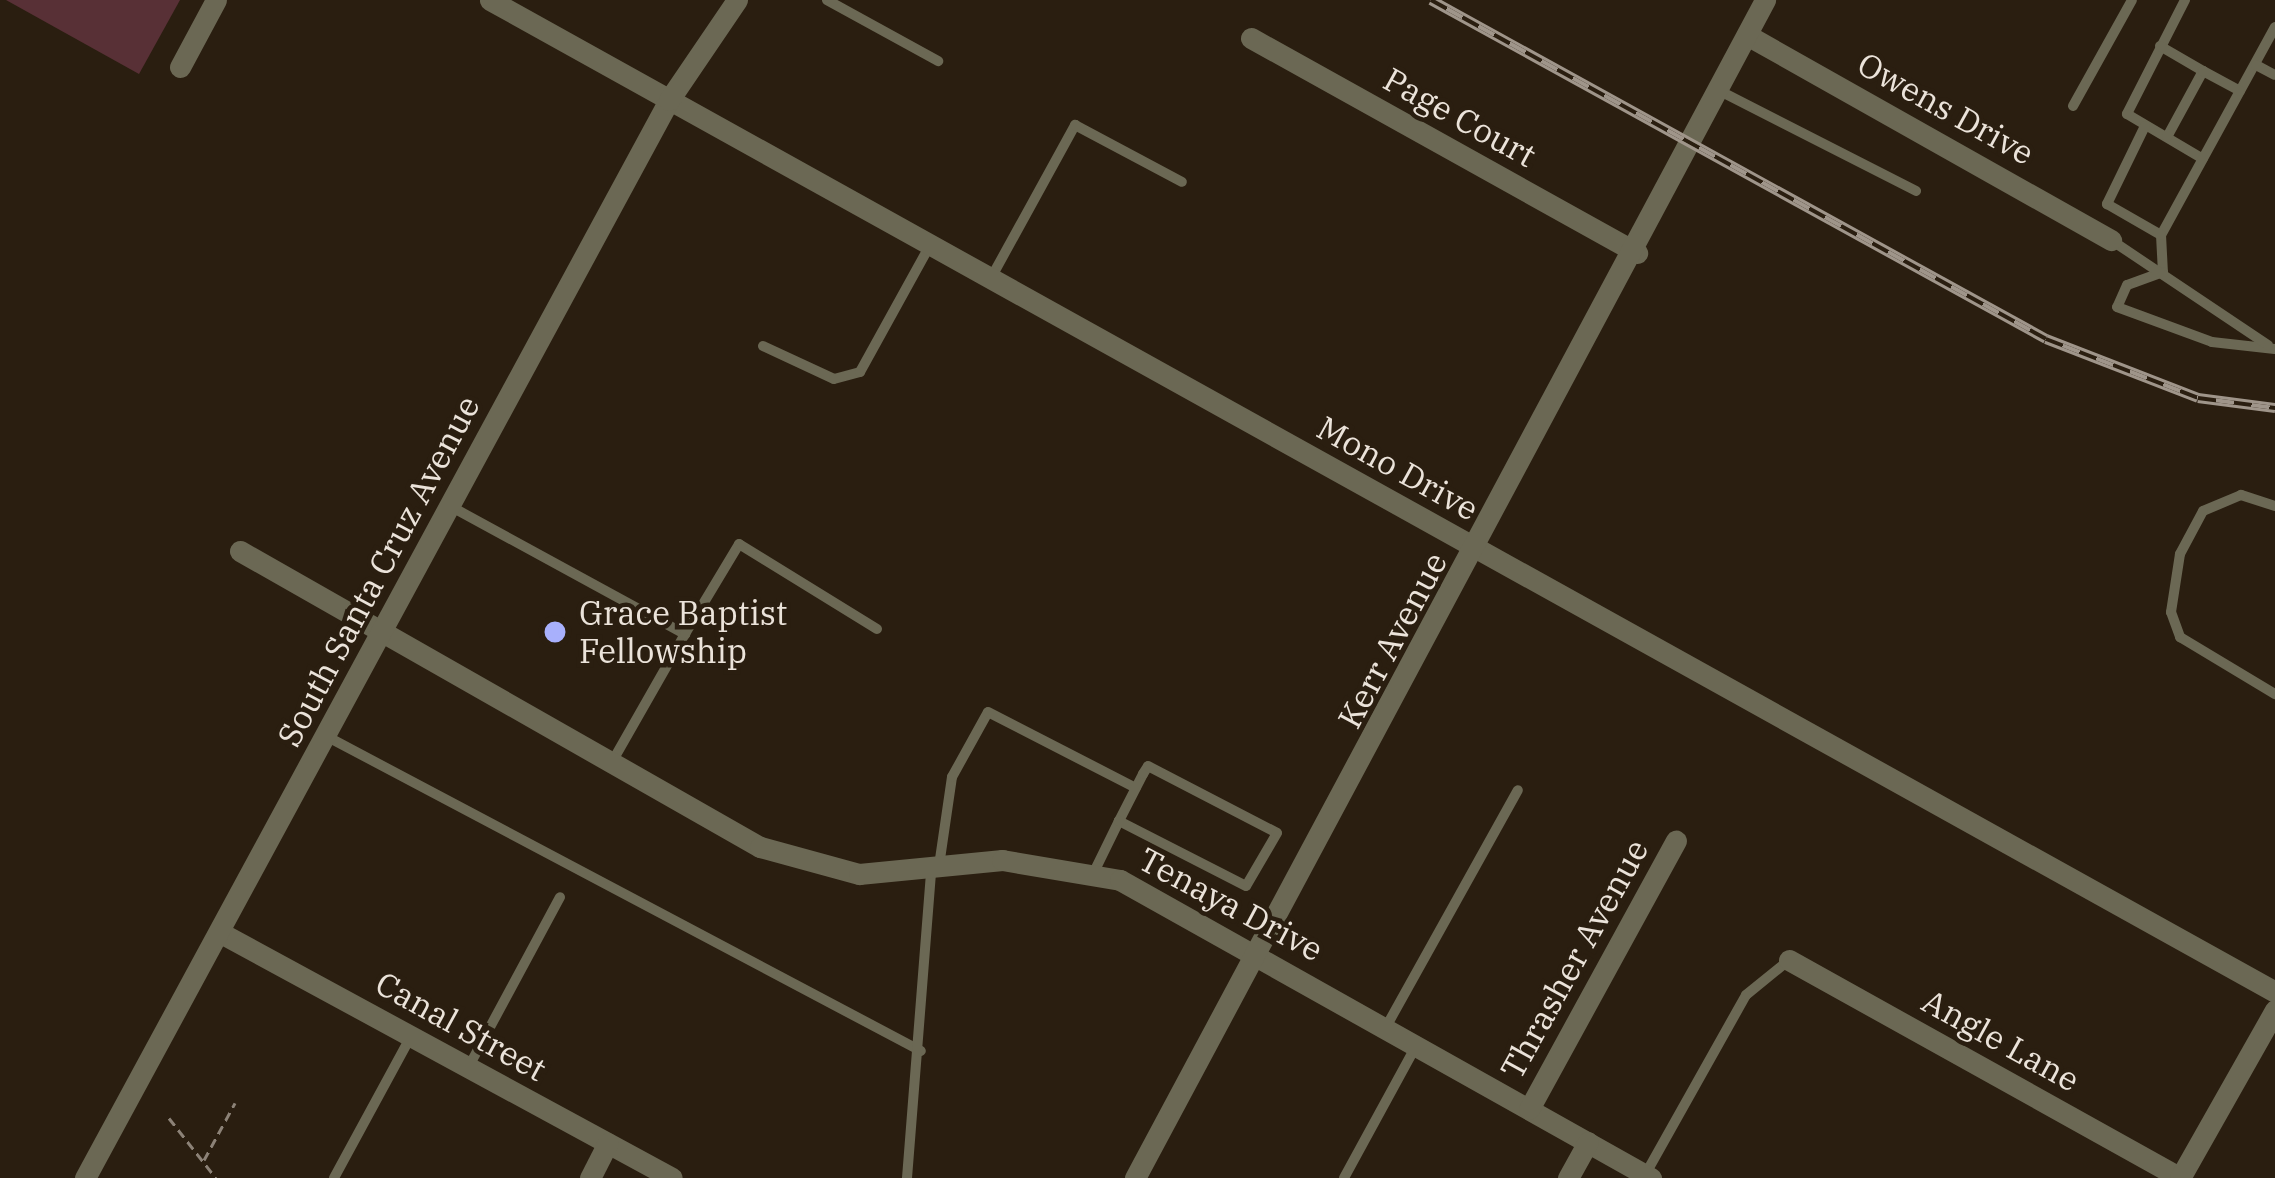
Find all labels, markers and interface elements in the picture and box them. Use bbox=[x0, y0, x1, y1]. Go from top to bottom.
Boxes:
street label: Owens Drive bbox=[1851, 43, 2041, 173]
street label: Page Court bbox=[1377, 59, 1543, 175]
street label: South Santa Cruz Avenue bbox=[269, 389, 487, 753]
street label: Mono Drive bbox=[1311, 408, 1485, 528]
street label: Kerr Avenue bbox=[1329, 545, 1455, 735]
place label: Grace Baptist Fellowship bbox=[579, 593, 787, 671]
marker: Grace Baptist Fellowship bbox=[542, 619, 568, 645]
street label: Thrasher Avenue bbox=[1492, 832, 1656, 1086]
street label: Tenaya Drive bbox=[1132, 839, 1330, 969]
street label: Canal Street bbox=[369, 963, 553, 1089]
street label: Angle Lane bbox=[1916, 981, 2086, 1099]

